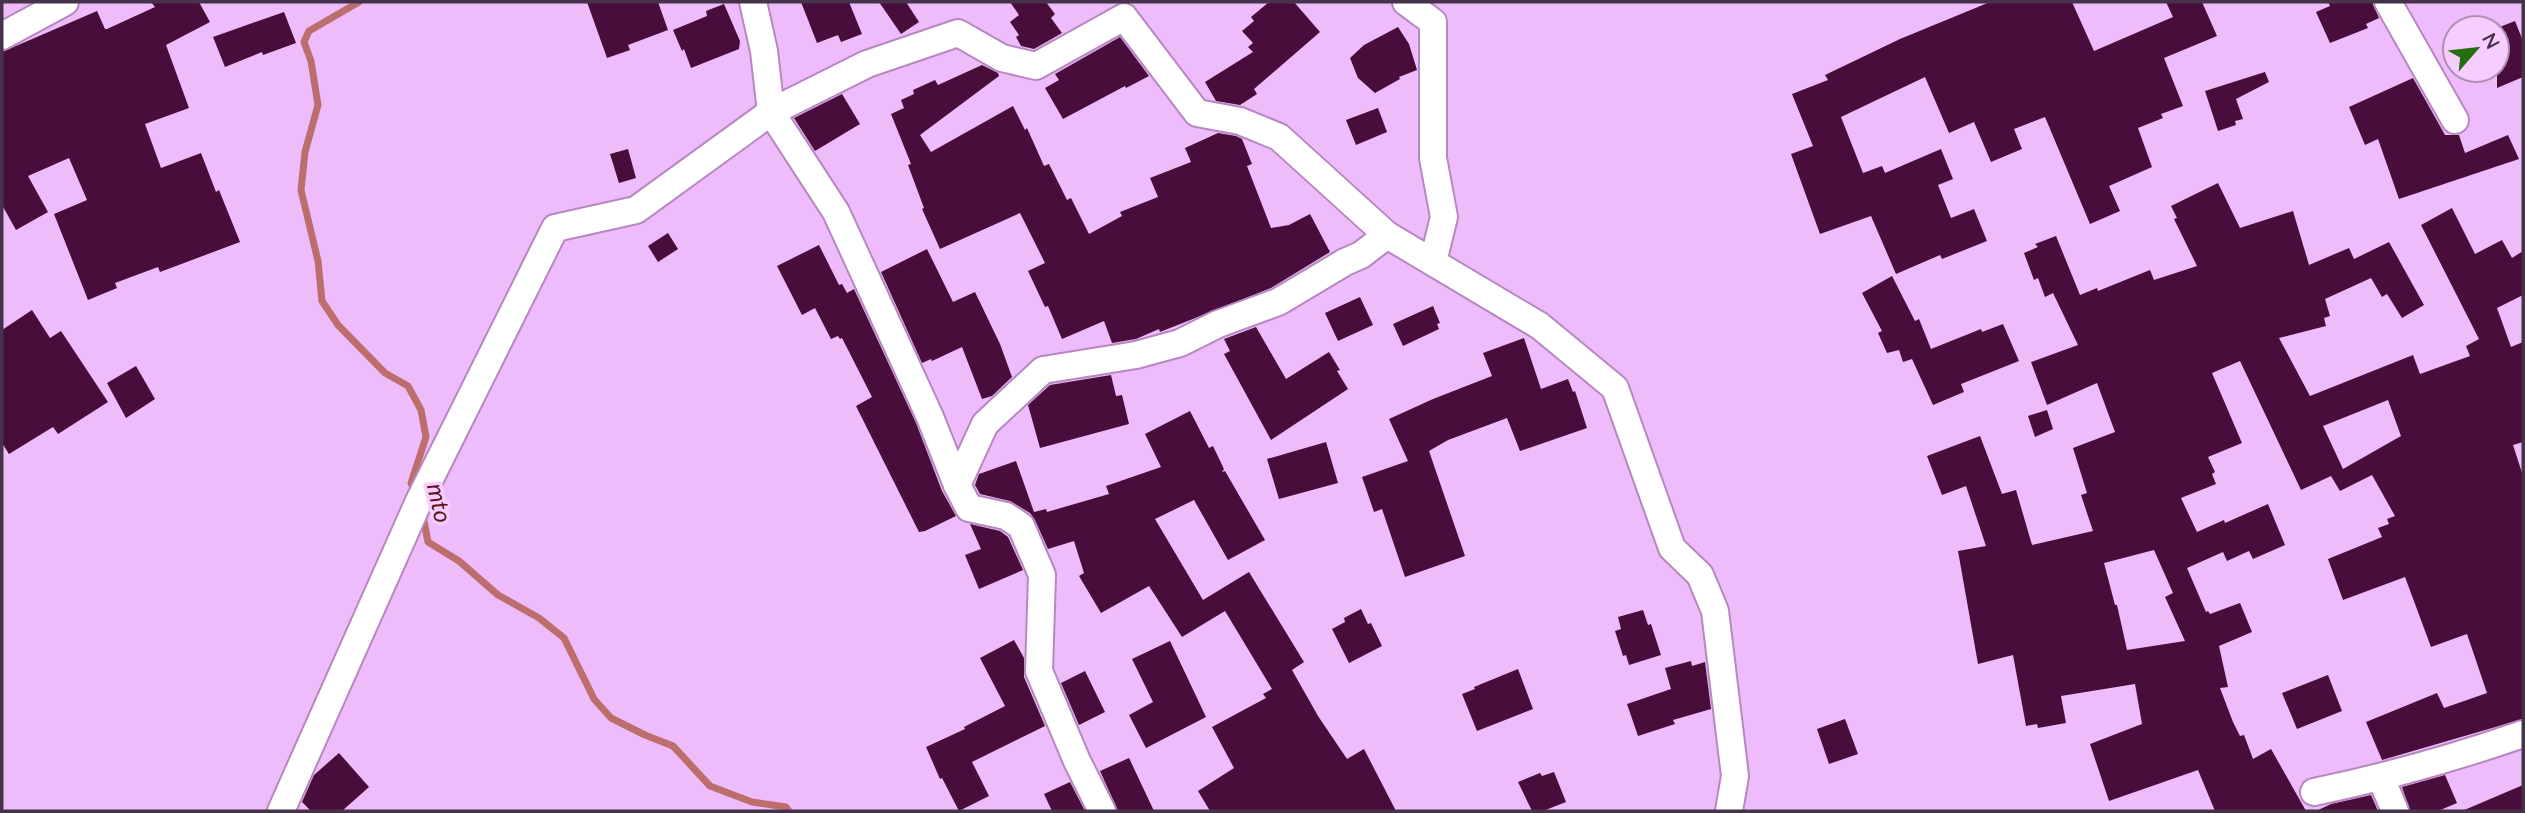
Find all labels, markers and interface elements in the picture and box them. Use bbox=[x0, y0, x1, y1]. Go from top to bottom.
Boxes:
north arrow bbox=[2441, 14, 2511, 84]
text: N bbox=[2478, 29, 2505, 53]
water label: mto bbox=[422, 480, 459, 525]

